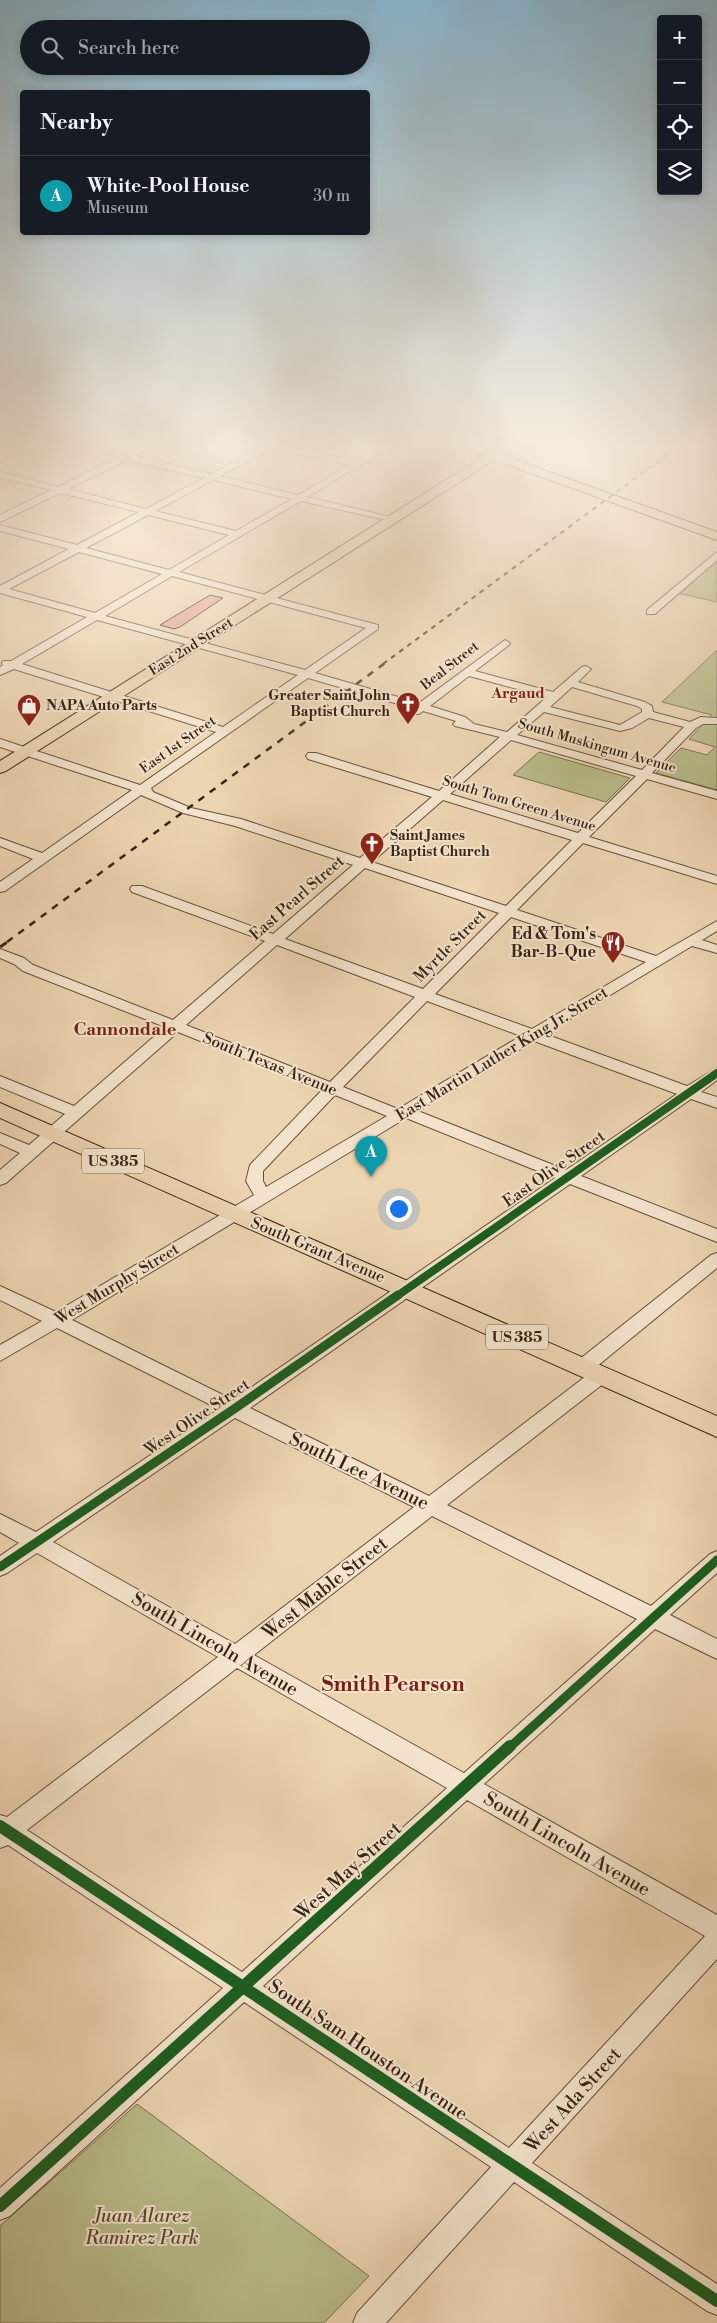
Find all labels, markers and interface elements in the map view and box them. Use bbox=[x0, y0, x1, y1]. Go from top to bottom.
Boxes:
map controls bbox=[657, 15, 702, 195]
button: + bbox=[657, 15, 702, 60]
search box bbox=[20, 20, 370, 75]
icon: search bbox=[38, 34, 66, 62]
text: Search here bbox=[78, 36, 179, 60]
button: − bbox=[657, 60, 702, 105]
button: locate bbox=[657, 105, 702, 150]
text: Nearby bbox=[40, 110, 113, 136]
button: layers bbox=[657, 150, 702, 195]
text: White-Pool House bbox=[87, 174, 249, 198]
text: A bbox=[50, 186, 62, 206]
text: 30 m bbox=[313, 186, 350, 206]
text: Museum bbox=[87, 198, 149, 218]
street label: East 2nd Street bbox=[146, 614, 237, 680]
street label: Beal Street bbox=[416, 638, 483, 695]
district label: Argaud bbox=[490, 684, 545, 703]
place label: Greater Saint John Baptist Church bbox=[268, 687, 390, 721]
church icon: Greater Saint John Baptist Church bbox=[395, 691, 421, 725]
shop icon: NAPA Auto Parts bbox=[16, 693, 42, 727]
place label: NAPA Auto Parts bbox=[46, 697, 157, 715]
street label: East 1st Street bbox=[136, 712, 220, 778]
street label: South Muskingum Avenue bbox=[516, 715, 678, 777]
street label: South Tom Green Avenue bbox=[440, 772, 598, 836]
place label: Saint James Baptist Church bbox=[390, 827, 490, 861]
church icon: Saint James Baptist Church bbox=[359, 831, 385, 865]
street label: East Pearl Street bbox=[245, 851, 349, 945]
street label: Myrtle Street bbox=[409, 905, 491, 987]
place label: Ed & Tom's Bar-B-Que bbox=[511, 924, 596, 962]
restaurant icon: Ed & Tom's Bar-B-Que bbox=[600, 930, 626, 964]
street label: East Martin Luther King Jr. Street bbox=[392, 982, 612, 1125]
district label: Cannondale bbox=[74, 1018, 177, 1041]
street label: South Texas Avenue bbox=[200, 1028, 340, 1100]
street label: East Olive Street bbox=[499, 1126, 609, 1212]
pin: A bbox=[355, 1136, 387, 1177]
road number: US 385 bbox=[82, 1148, 144, 1174]
your location bbox=[386, 1196, 412, 1222]
street label: South Grant Avenue bbox=[248, 1213, 388, 1287]
street label: West Murphy Street bbox=[50, 1239, 183, 1330]
road number: US 385 bbox=[486, 1324, 548, 1350]
street label: West Olive Street bbox=[140, 1374, 254, 1460]
street label: South Lee Avenue bbox=[285, 1427, 433, 1515]
street label: West Mable Street bbox=[257, 1531, 393, 1645]
street label: South Lincoln Avenue bbox=[127, 1586, 303, 1702]
district label: Smith Pearson bbox=[321, 1672, 465, 1698]
street label: South Lincoln Avenue bbox=[479, 1786, 655, 1902]
street label: West May Street bbox=[289, 1816, 407, 1926]
street label: South Sam Houston Avenue bbox=[263, 1974, 473, 2126]
street label: West Ada Street bbox=[519, 2042, 627, 2158]
park label: Juan Alarez Ramirez Park bbox=[84, 2204, 199, 2250]

